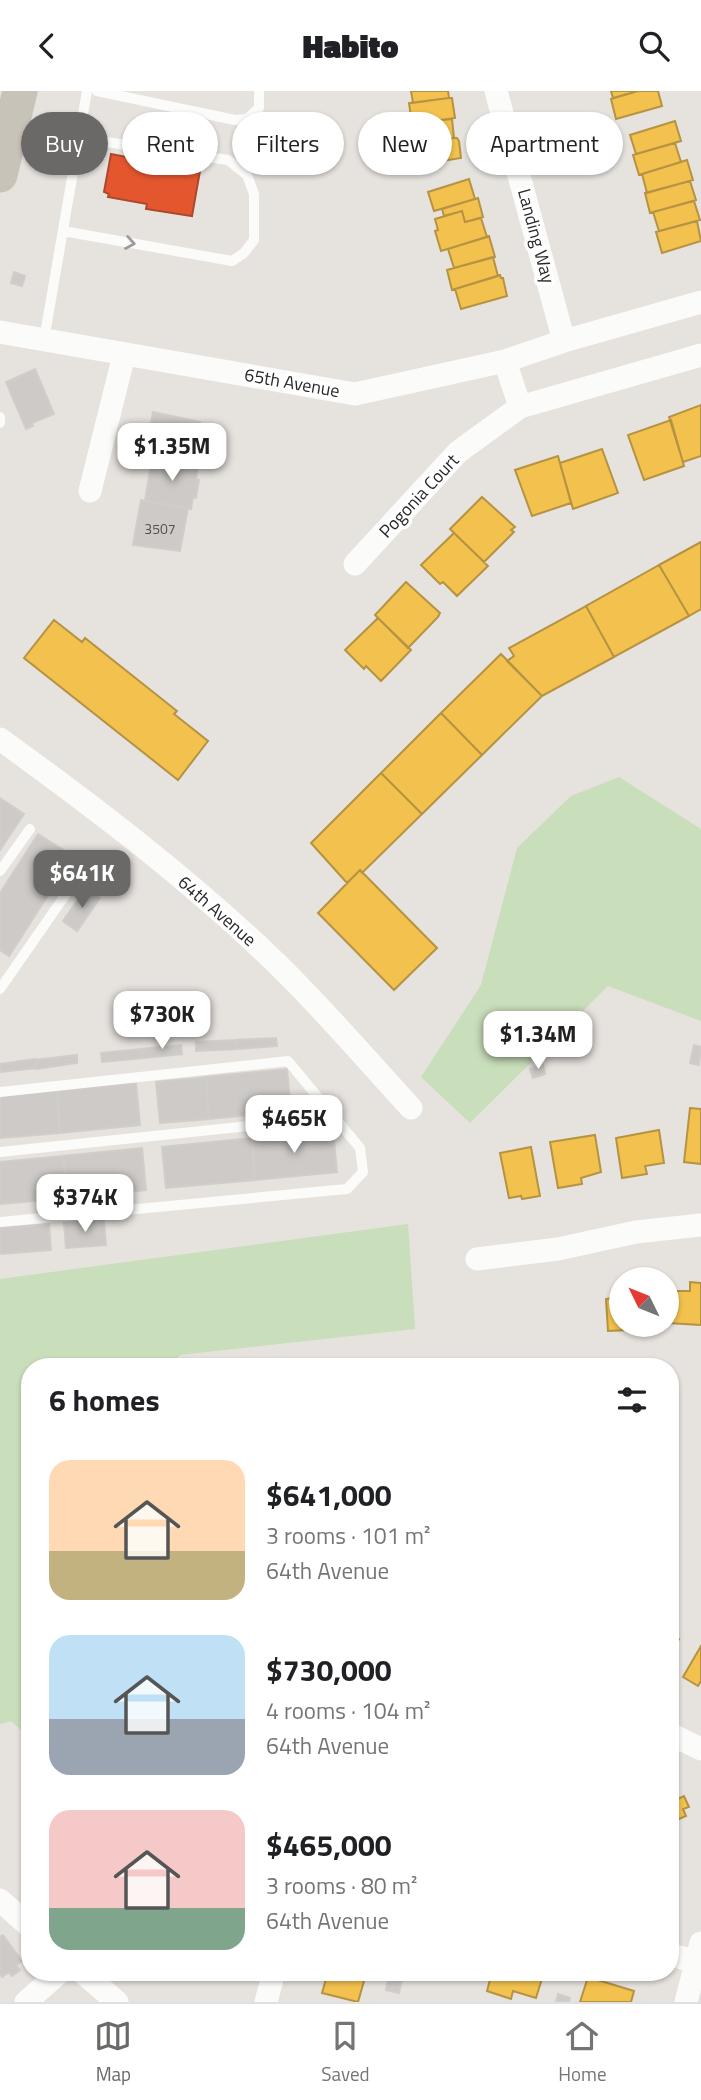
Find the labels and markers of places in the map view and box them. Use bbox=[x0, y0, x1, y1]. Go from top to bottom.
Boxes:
pin: $1.35M bbox=[115, 423, 229, 483]
pin: $641K bbox=[33, 851, 131, 910]
pin: $730K bbox=[113, 991, 211, 1051]
pin: $1.34M bbox=[481, 1011, 595, 1071]
pin: $465K bbox=[245, 1095, 343, 1155]
pin: $374K bbox=[36, 1175, 134, 1234]

